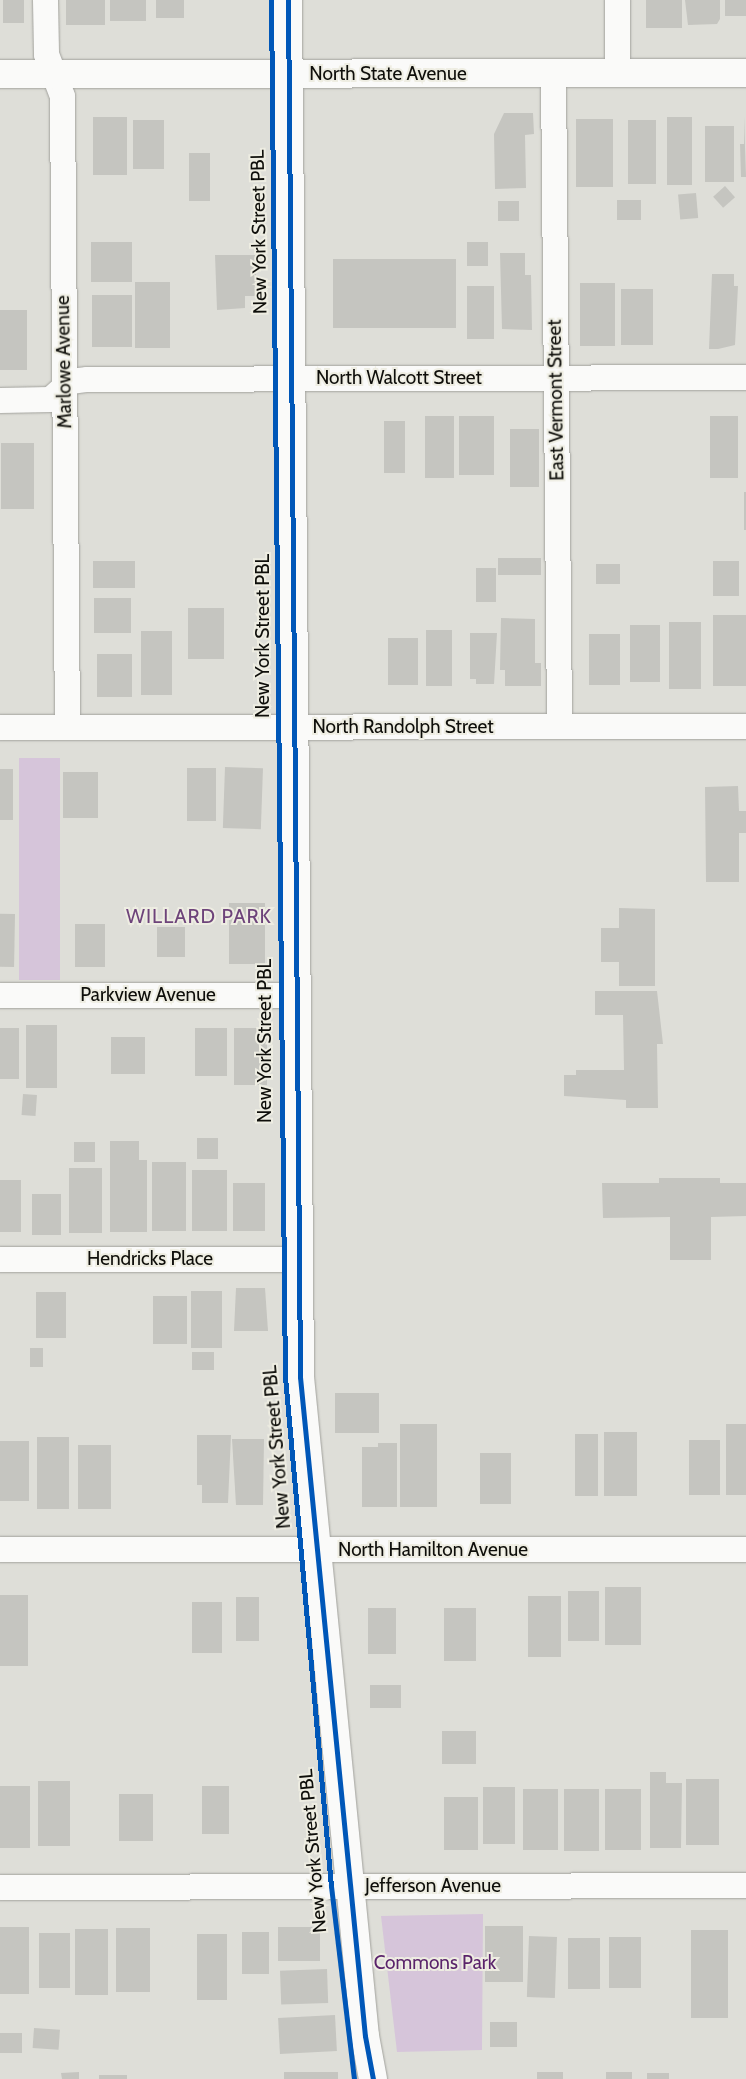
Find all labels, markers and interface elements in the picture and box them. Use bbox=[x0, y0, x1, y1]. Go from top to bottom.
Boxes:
street label: North State Avenue bbox=[309, 63, 467, 85]
street label: New York Street PBL bbox=[246, 150, 272, 314]
street label: Marlowe Avenue bbox=[51, 295, 77, 429]
street label: East Vermont Street bbox=[543, 319, 569, 481]
street label: North Walcott Street bbox=[316, 367, 482, 389]
street label: New York Street PBL bbox=[252, 554, 274, 718]
street label: North Randolph Street bbox=[312, 716, 494, 738]
district label: WILLARD PARK bbox=[125, 904, 273, 928]
street label: New York Street PBL bbox=[254, 959, 276, 1123]
street label: Parkview Avenue bbox=[80, 984, 216, 1006]
street label: Hendricks Place bbox=[87, 1248, 213, 1270]
street label: New York Street PBL bbox=[258, 1364, 296, 1530]
street label: North Hamilton Avenue bbox=[338, 1539, 528, 1561]
street label: New York Street PBL bbox=[294, 1768, 332, 1934]
street label: Jefferson Avenue bbox=[365, 1875, 501, 1897]
park label: Commons Park bbox=[374, 1952, 496, 1974]

